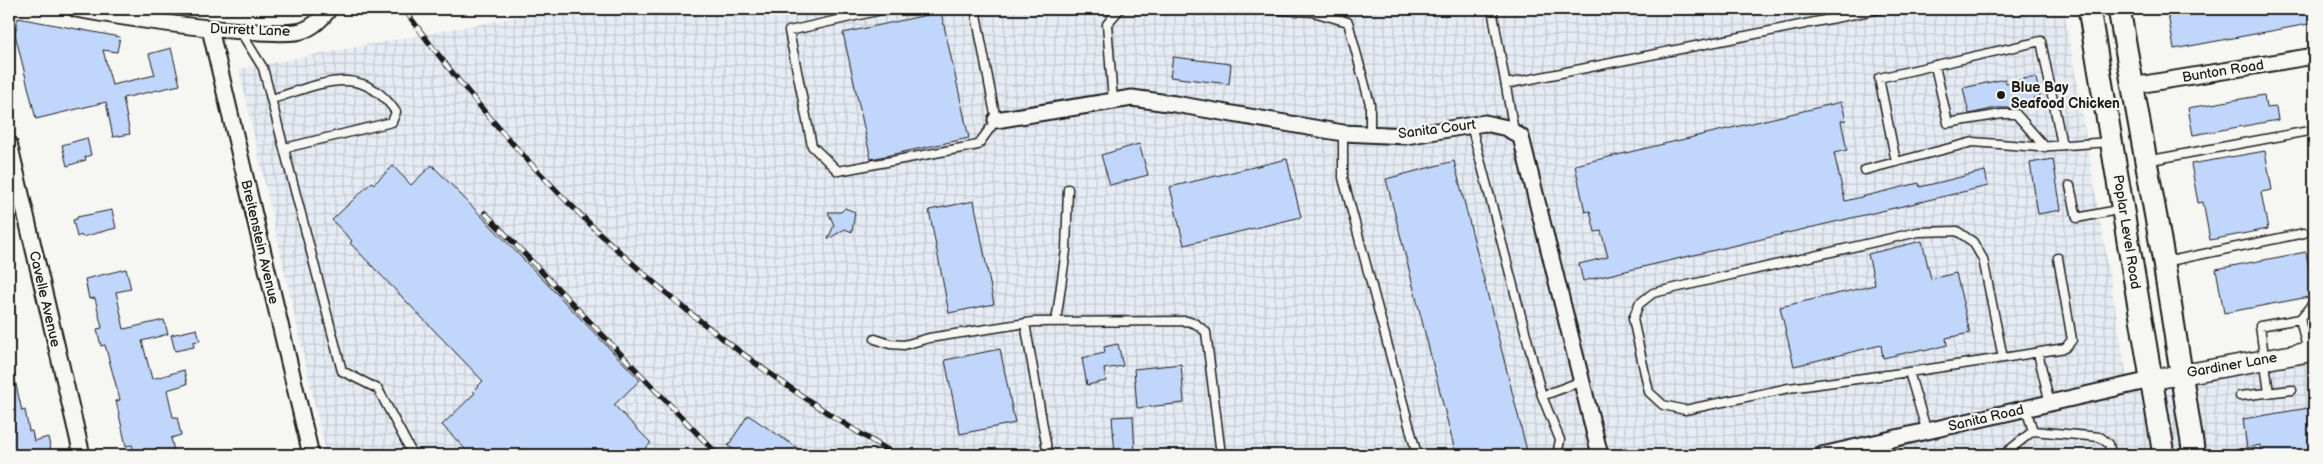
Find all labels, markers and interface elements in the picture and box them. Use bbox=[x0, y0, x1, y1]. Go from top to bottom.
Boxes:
street label: Durrett Lane bbox=[210, 20, 290, 40]
street label: Bunton Road bbox=[2181, 56, 2265, 86]
place label: Blue Bay Seafood Chicken bbox=[2011, 79, 2120, 112]
marker: Blue Bay Seafood Chicken bbox=[1995, 89, 2007, 101]
street label: Sanita Court bbox=[1397, 116, 1478, 142]
street label: Poplar Level Road bbox=[2110, 174, 2144, 290]
street label: Breitenstein Avenue bbox=[237, 178, 283, 306]
street label: Cavelle Avenue bbox=[26, 249, 64, 349]
street label: Gardiner Lane bbox=[2186, 349, 2278, 381]
street label: Sanita Road bbox=[1947, 401, 2025, 435]

